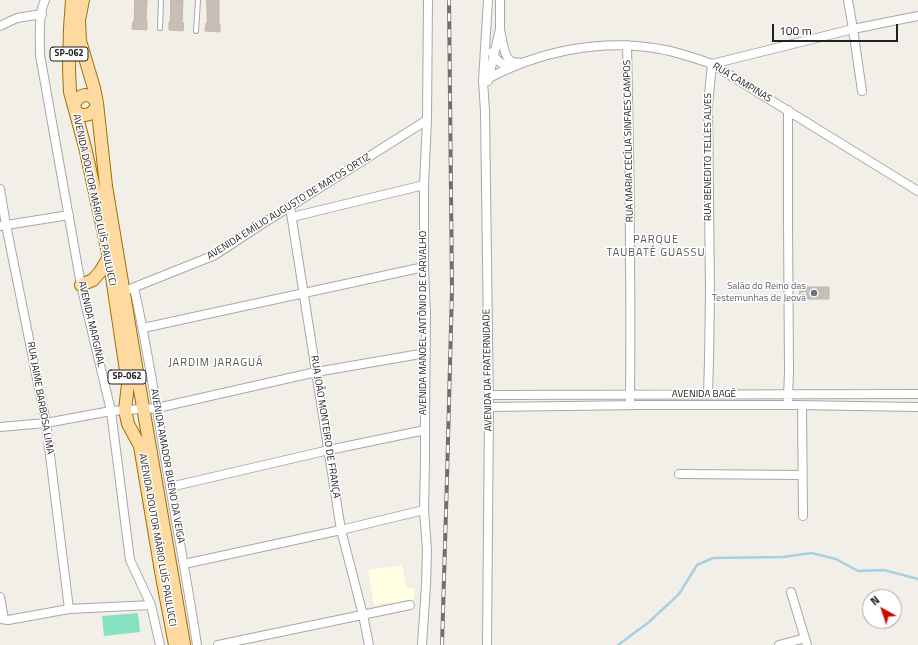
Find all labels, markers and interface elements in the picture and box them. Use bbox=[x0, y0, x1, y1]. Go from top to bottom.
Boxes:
scale bar bbox=[774, 16, 900, 42]
text: 100 m bbox=[779, 21, 812, 40]
road number: SP-062 bbox=[50, 47, 88, 61]
street label: RUA MARIA CECÍLIA SINFAES CAMPOS bbox=[622, 60, 636, 222]
street label: RUA CAMPINAS bbox=[710, 61, 774, 105]
street label: RUA BENEDITO TELLES ALVES bbox=[703, 93, 715, 221]
street label: AVENIDA DOUTOR MÁRIO LUÍS PAULUCCI bbox=[70, 113, 118, 287]
street label: AVENIDA EMÍLIO AUGUSTO DE MATOS ORTIZ bbox=[205, 151, 373, 263]
street label: AVENIDA MANOEL ANTÔNIO DE CARVALHO bbox=[418, 231, 430, 415]
district label: PARQUE TAUBATÉ GUASSU bbox=[606, 233, 706, 259]
street label: AVENIDA MARGINAL bbox=[75, 280, 107, 368]
place label: Salão do Reino das Testemunhas de Jeová bbox=[712, 281, 806, 304]
marker: Salão do Reino das Testemunhas de Jeová bbox=[809, 288, 819, 298]
street label: AVENIDA DA FRATERNIDADE bbox=[481, 309, 495, 431]
street label: RUA JAIME BARBOSA LIMA bbox=[24, 341, 56, 455]
street label: RUA JOÃO MONTEIRO DE FRANÇA bbox=[308, 355, 342, 499]
district label: JARDIM JARAGUÁ bbox=[168, 356, 264, 370]
road number: SP-062 bbox=[108, 370, 146, 384]
street label: AVENIDA AMADOR BUENO DA VEIGA bbox=[147, 388, 187, 544]
street label: AVENIDA BAGÉ bbox=[672, 389, 736, 401]
street label: AVENIDA DOUTOR MÁRIO LUÍS PAULUCCI bbox=[136, 453, 178, 627]
north arrow bbox=[862, 589, 902, 629]
text: N bbox=[867, 592, 883, 609]

